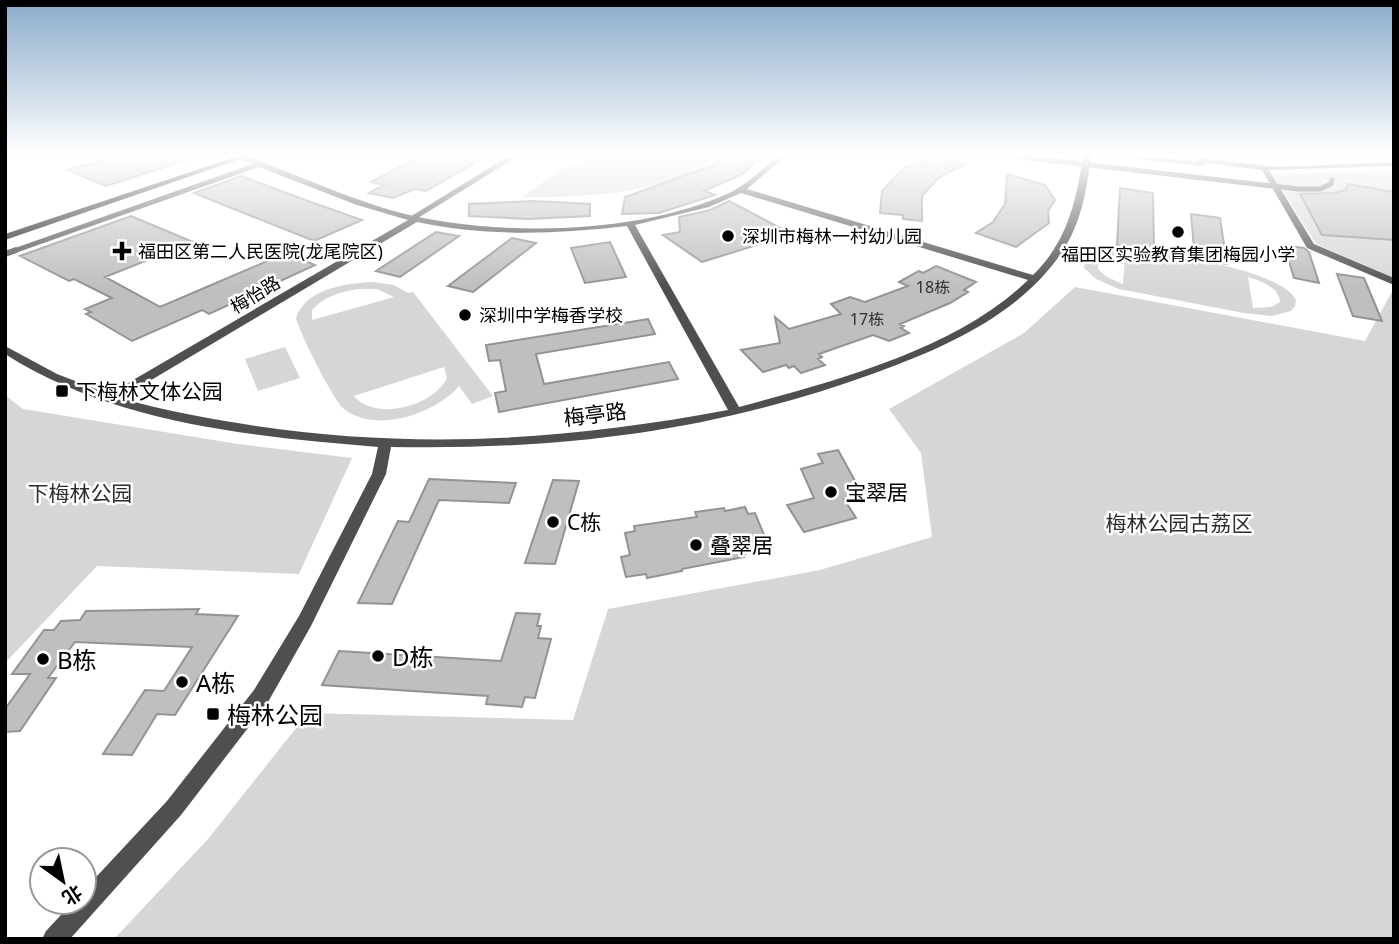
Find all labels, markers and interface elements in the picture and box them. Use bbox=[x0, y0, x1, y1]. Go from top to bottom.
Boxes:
place label: 深圳市梅林一村幼儿园 bbox=[742, 224, 922, 248]
marker: 福田区实验教育集团梅园小学 bbox=[1170, 224, 1186, 240]
marker: 深圳市梅林一村幼儿园 bbox=[720, 228, 736, 244]
place label: 福田区第二人民医院(龙尾院区) bbox=[138, 239, 383, 263]
marker: 福田区第二人民医院(龙尾院区) bbox=[112, 241, 132, 261]
place label: 福田区实验教育集团梅园小学 bbox=[1061, 242, 1295, 266]
street label: 梅怡路 bbox=[226, 270, 284, 318]
house number: 18栋 bbox=[916, 276, 950, 298]
place label: 深圳中学梅香学校 bbox=[479, 303, 623, 327]
marker: 深圳中学梅香学校 bbox=[457, 307, 473, 323]
house number: 17栋 bbox=[850, 308, 884, 330]
place label: 下梅林文体公园 bbox=[76, 377, 223, 405]
marker: 下梅林文体公园 bbox=[54, 383, 70, 399]
street label: 梅亭路 bbox=[562, 396, 628, 432]
place label: 宝翠居 bbox=[845, 478, 908, 506]
park label: 下梅林公园 bbox=[28, 479, 133, 507]
marker: 宝翠居 bbox=[823, 484, 839, 500]
place label: C栋 bbox=[567, 508, 601, 536]
park label: 梅林公园古荔区 bbox=[1106, 509, 1253, 537]
marker: C栋 bbox=[545, 514, 561, 530]
place label: 叠翠居 bbox=[710, 531, 773, 559]
marker: 叠翠居 bbox=[688, 537, 704, 553]
place label: D栋 bbox=[392, 640, 434, 673]
place label: B栋 bbox=[57, 643, 97, 676]
marker: D栋 bbox=[370, 648, 386, 664]
marker: B栋 bbox=[35, 651, 51, 667]
place label: A栋 bbox=[196, 666, 235, 699]
marker: A栋 bbox=[174, 674, 190, 690]
place label: 梅林公园 bbox=[227, 698, 323, 731]
marker: 梅林公园 bbox=[205, 706, 221, 722]
north arrow bbox=[28, 846, 98, 916]
text: 北 bbox=[57, 879, 87, 911]

